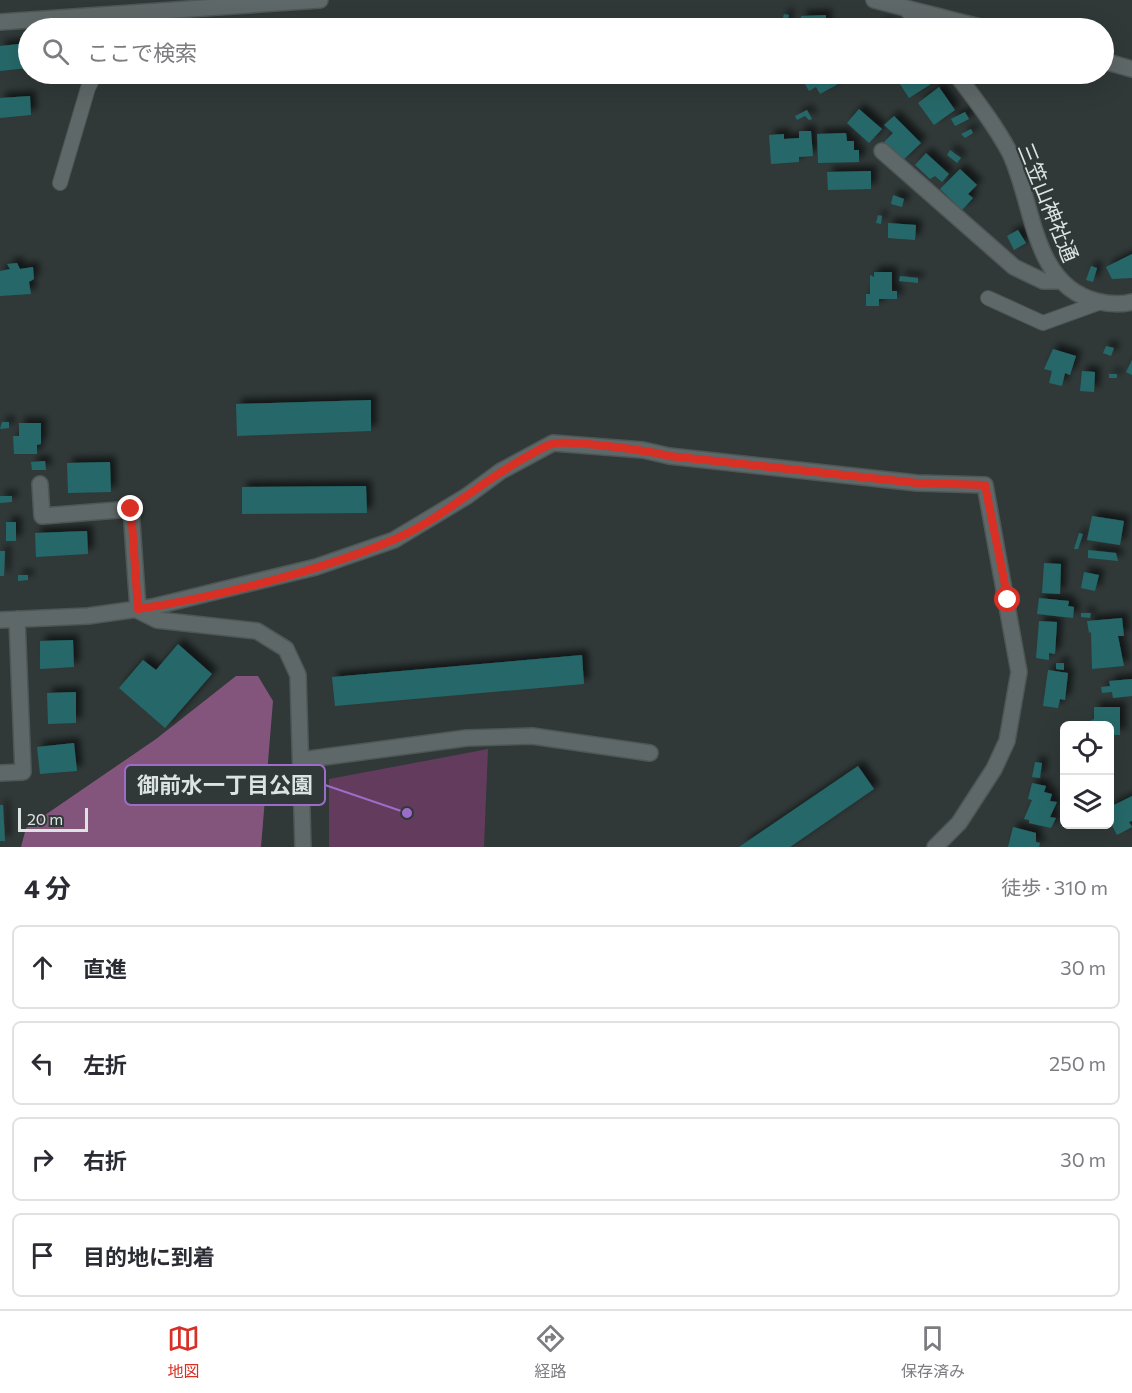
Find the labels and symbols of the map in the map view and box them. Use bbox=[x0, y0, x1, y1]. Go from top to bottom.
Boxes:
street label: 三笠山神社通 bbox=[1014, 139, 1084, 265]
route end bbox=[117, 495, 143, 521]
route start bbox=[994, 586, 1020, 612]
callout: 御前水一丁目公園 bbox=[125, 765, 325, 805]
text: 御前水一丁目公園 bbox=[137, 771, 313, 798]
scale bar bbox=[18, 805, 88, 832]

